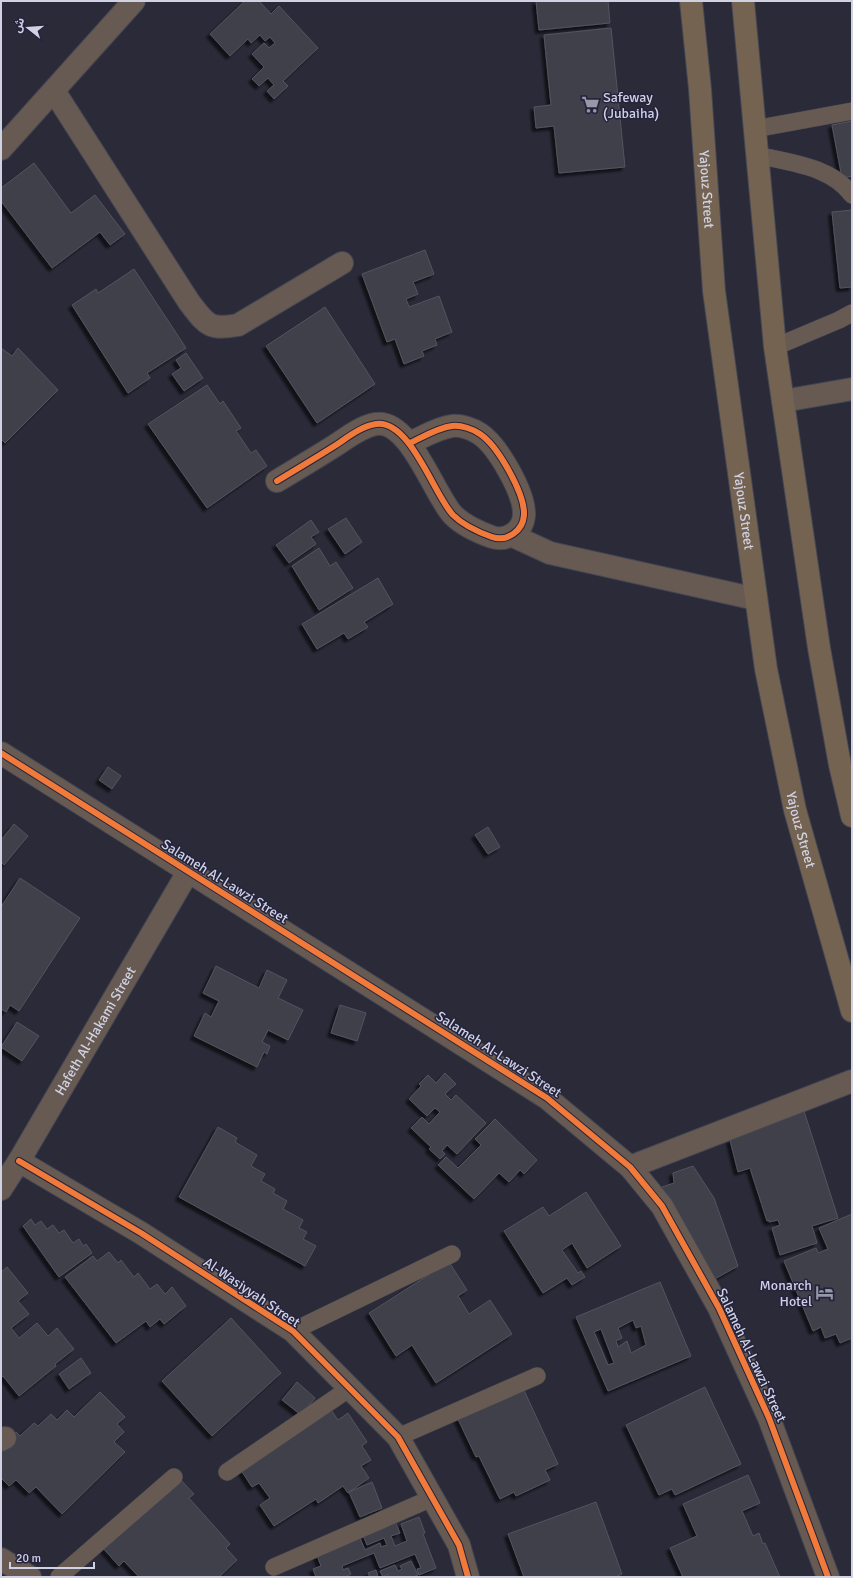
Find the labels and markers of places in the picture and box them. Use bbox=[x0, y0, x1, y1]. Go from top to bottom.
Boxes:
place label: Safeway (Jubaiha) bbox=[603, 89, 659, 122]
supermarket icon: Safeway (Jubaiha) bbox=[580, 95, 600, 115]
place label: Monarch Hotel bbox=[760, 1277, 812, 1310]
hotel icon: Monarch Hotel bbox=[815, 1283, 835, 1303]

